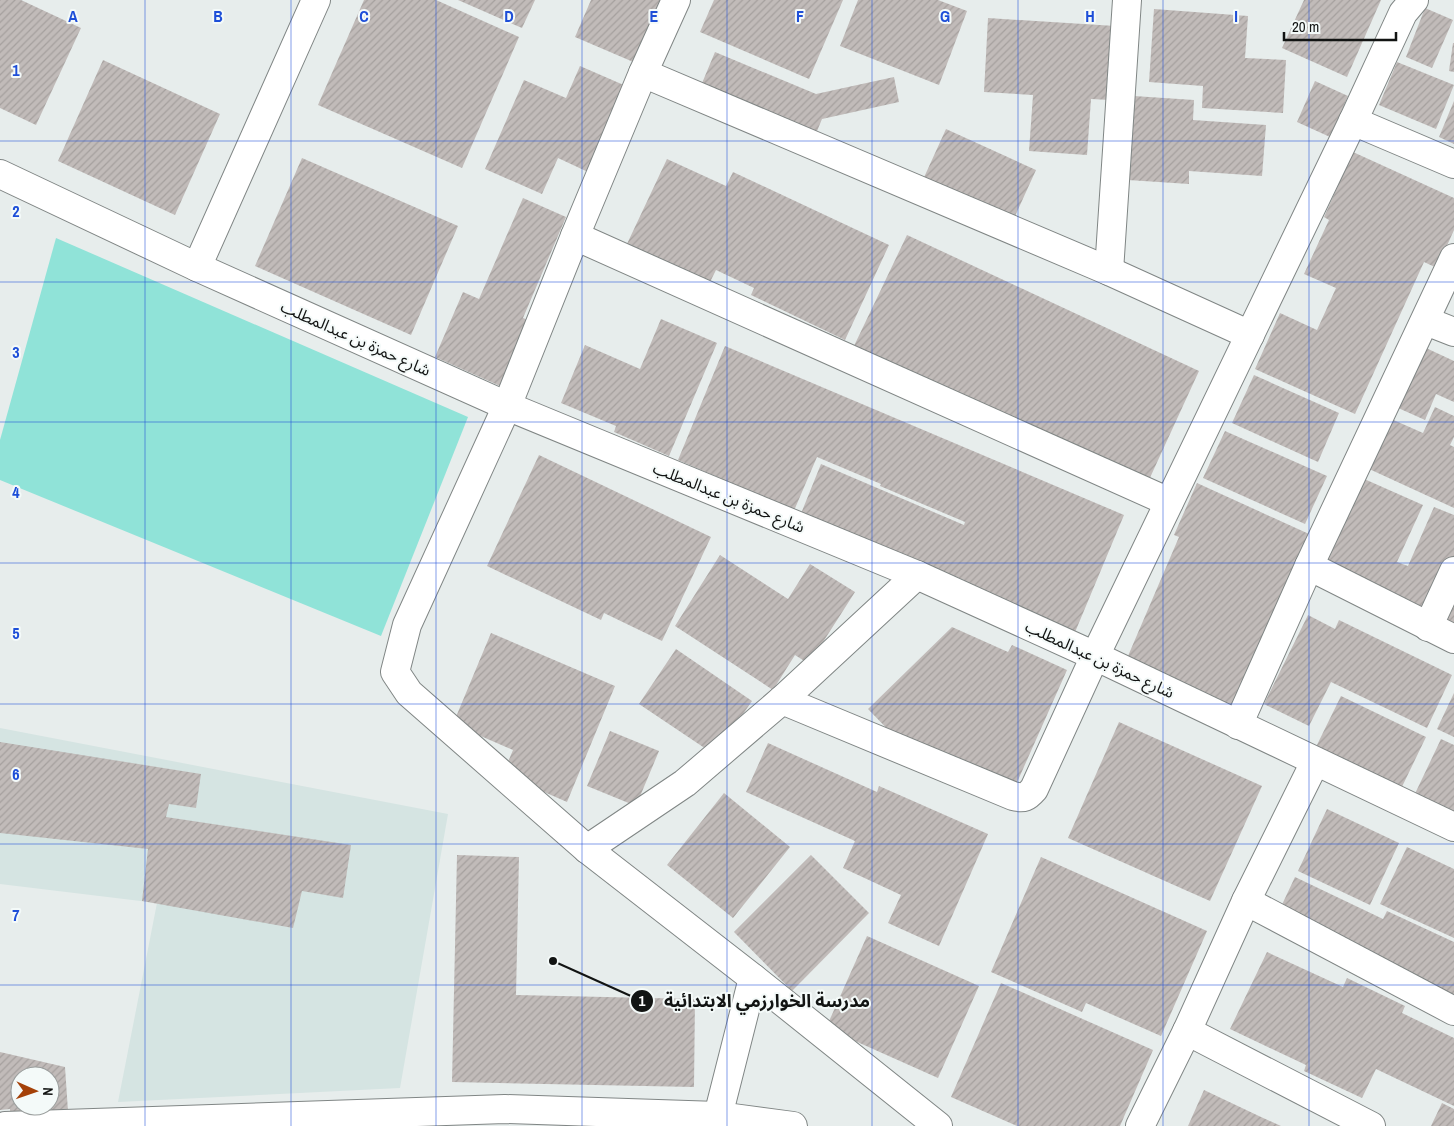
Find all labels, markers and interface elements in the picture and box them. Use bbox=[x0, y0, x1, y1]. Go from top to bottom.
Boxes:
text: A bbox=[68, 5, 78, 27]
text: B bbox=[213, 5, 223, 27]
text: C bbox=[359, 5, 369, 27]
text: D bbox=[504, 5, 514, 27]
text: E bbox=[650, 5, 659, 27]
text: F bbox=[796, 5, 804, 27]
text: G bbox=[940, 5, 950, 27]
text: H bbox=[1085, 5, 1095, 27]
text: I bbox=[1234, 5, 1238, 27]
scale bar bbox=[1284, 10, 1396, 42]
text: 20 m bbox=[1292, 16, 1319, 37]
text: 1 bbox=[12, 59, 20, 81]
text: 2 bbox=[12, 200, 20, 222]
street label: شارع حمزة بن عبدالمطلب bbox=[277, 295, 434, 383]
text: 3 bbox=[12, 341, 20, 363]
street label: شارع حمزة بن عبدالمطلب bbox=[649, 456, 808, 539]
text: 4 bbox=[12, 481, 20, 503]
street label: شارع حمزة بن عبدالمطلب bbox=[1021, 615, 1178, 705]
text: 5 bbox=[12, 622, 20, 644]
text: 6 bbox=[12, 763, 20, 785]
text: 7 bbox=[12, 904, 20, 926]
callout: مدرسة الخوارزمي الابتدائية bbox=[629, 985, 880, 1018]
text: مدرسة الخوارزمي الابتدائية bbox=[664, 988, 870, 1015]
text: 1 bbox=[639, 990, 646, 1011]
north arrow bbox=[10, 1066, 60, 1116]
text: N bbox=[39, 1087, 57, 1096]

